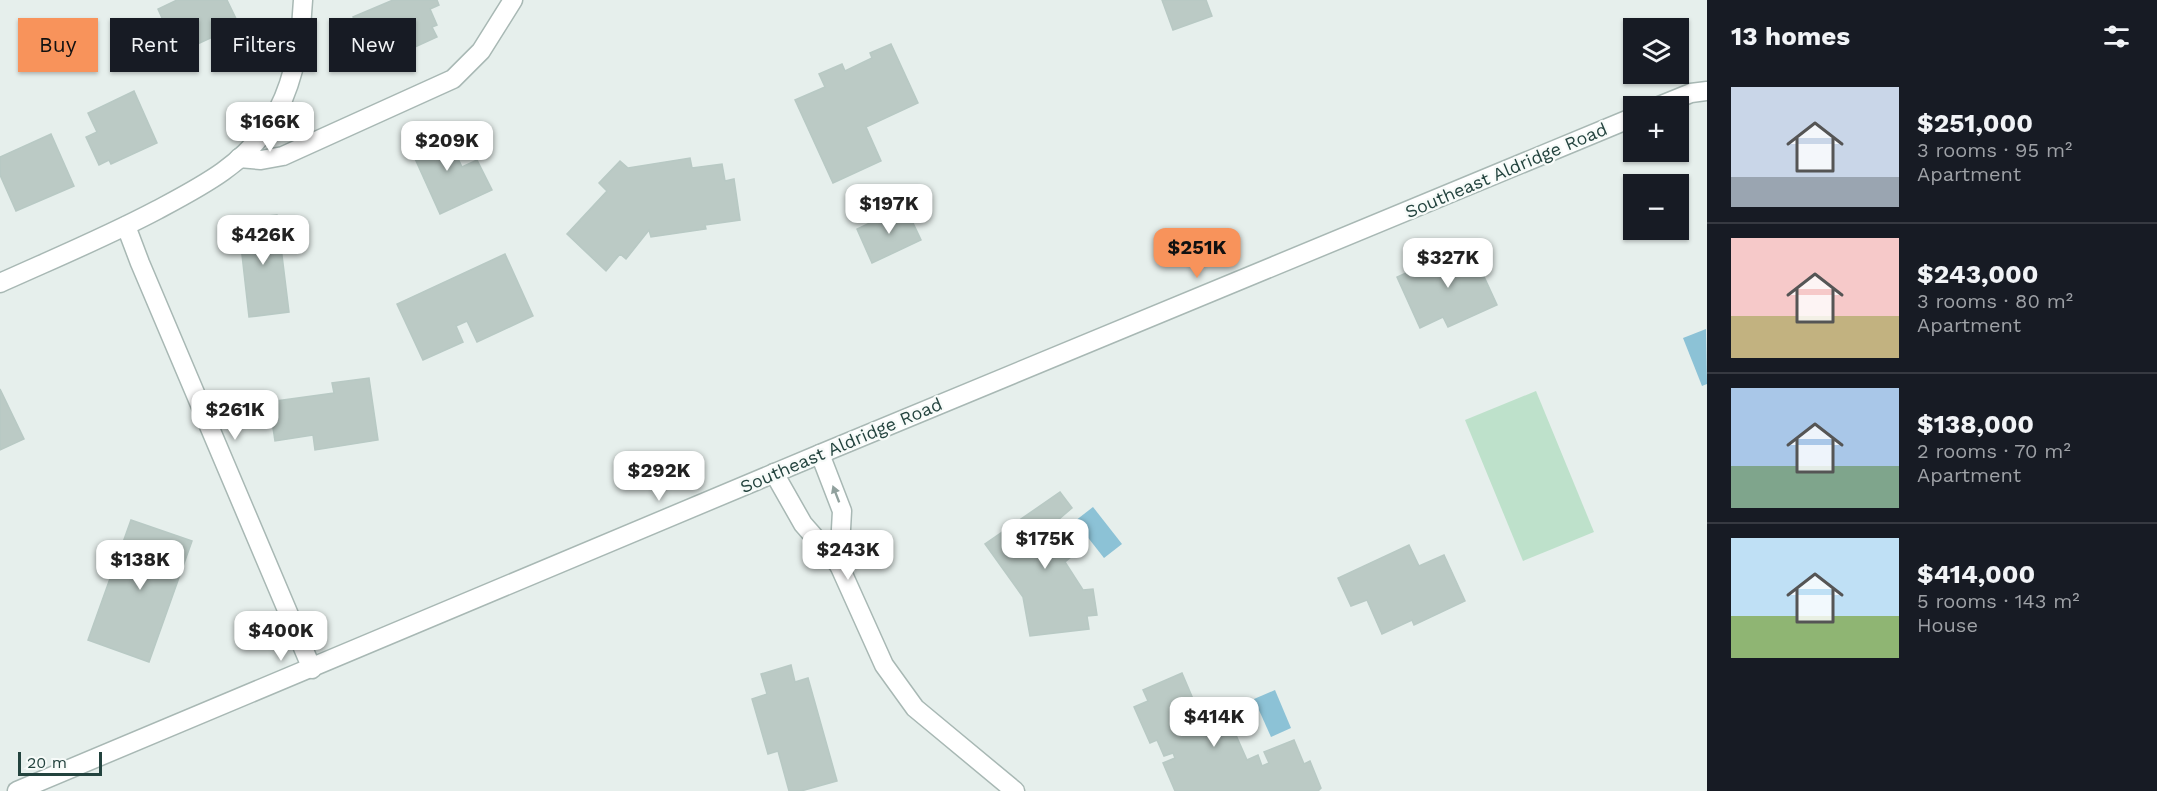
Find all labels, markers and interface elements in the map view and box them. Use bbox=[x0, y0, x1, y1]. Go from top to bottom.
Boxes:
chip: Buy bbox=[18, 18, 98, 72]
chip: Rent bbox=[110, 18, 199, 72]
chip: Filters bbox=[211, 18, 317, 72]
chip: New bbox=[329, 18, 416, 72]
map controls bbox=[1623, 18, 1689, 240]
button: layers bbox=[1623, 18, 1689, 84]
icon: filters bbox=[2100, 20, 2133, 53]
text: 13 homes bbox=[1731, 21, 1850, 51]
button: + bbox=[1623, 96, 1689, 162]
pin: $166K bbox=[228, 102, 312, 153]
text: $251,000 bbox=[1917, 108, 2033, 138]
text: $166K bbox=[240, 109, 300, 133]
icon: home bbox=[1779, 111, 1851, 183]
street label: Southeast Aldridge Road bbox=[1402, 118, 1610, 222]
pin: $209K bbox=[405, 121, 489, 172]
text: $209K bbox=[415, 128, 479, 152]
text: 3 rooms · 95 m² bbox=[1917, 138, 2072, 162]
text: Apartment bbox=[1917, 162, 2021, 186]
button: − bbox=[1623, 174, 1689, 240]
pin: $197K bbox=[847, 184, 931, 235]
text: $197K bbox=[859, 191, 919, 215]
pin: $426K bbox=[221, 215, 305, 266]
text: $426K bbox=[231, 222, 295, 246]
pin: $251K bbox=[1155, 228, 1239, 279]
text: $251K bbox=[1168, 235, 1226, 259]
pin: $327K bbox=[1406, 238, 1490, 289]
text: $327K bbox=[1417, 245, 1479, 269]
text: $243,000 bbox=[1917, 259, 2039, 289]
icon: home bbox=[1779, 262, 1851, 334]
text: 3 rooms · 80 m² bbox=[1917, 289, 2073, 313]
text: Apartment bbox=[1917, 313, 2021, 337]
pin: $261K bbox=[193, 390, 277, 441]
street label: Southeast Aldridge Road bbox=[737, 393, 945, 497]
text: $261K bbox=[205, 397, 265, 421]
text: $138,000 bbox=[1917, 409, 2034, 439]
icon: home bbox=[1779, 412, 1851, 484]
text: 2 rooms · 70 m² bbox=[1917, 439, 2071, 463]
pin: $292K bbox=[617, 451, 701, 502]
text: $292K bbox=[628, 458, 690, 482]
text: Apartment bbox=[1917, 463, 2021, 487]
one-way arrow bbox=[830, 485, 840, 503]
pin: $175K bbox=[1003, 519, 1087, 570]
text: $175K bbox=[1016, 526, 1074, 550]
pin: $243K bbox=[806, 530, 890, 581]
text: $243K bbox=[816, 537, 880, 561]
pin: $138K bbox=[98, 540, 182, 591]
text: $138K bbox=[110, 547, 170, 571]
text: $414,000 bbox=[1917, 559, 2035, 589]
icon: home bbox=[1779, 562, 1851, 634]
text: 5 rooms · 143 m² bbox=[1917, 589, 2080, 613]
pin: $400K bbox=[239, 611, 323, 662]
text: House bbox=[1917, 613, 1978, 637]
text: $400K bbox=[248, 618, 314, 642]
pin: $414K bbox=[1172, 697, 1256, 748]
text: $414K bbox=[1184, 704, 1244, 728]
scale bar bbox=[18, 749, 102, 776]
text: 20 m bbox=[27, 753, 67, 772]

